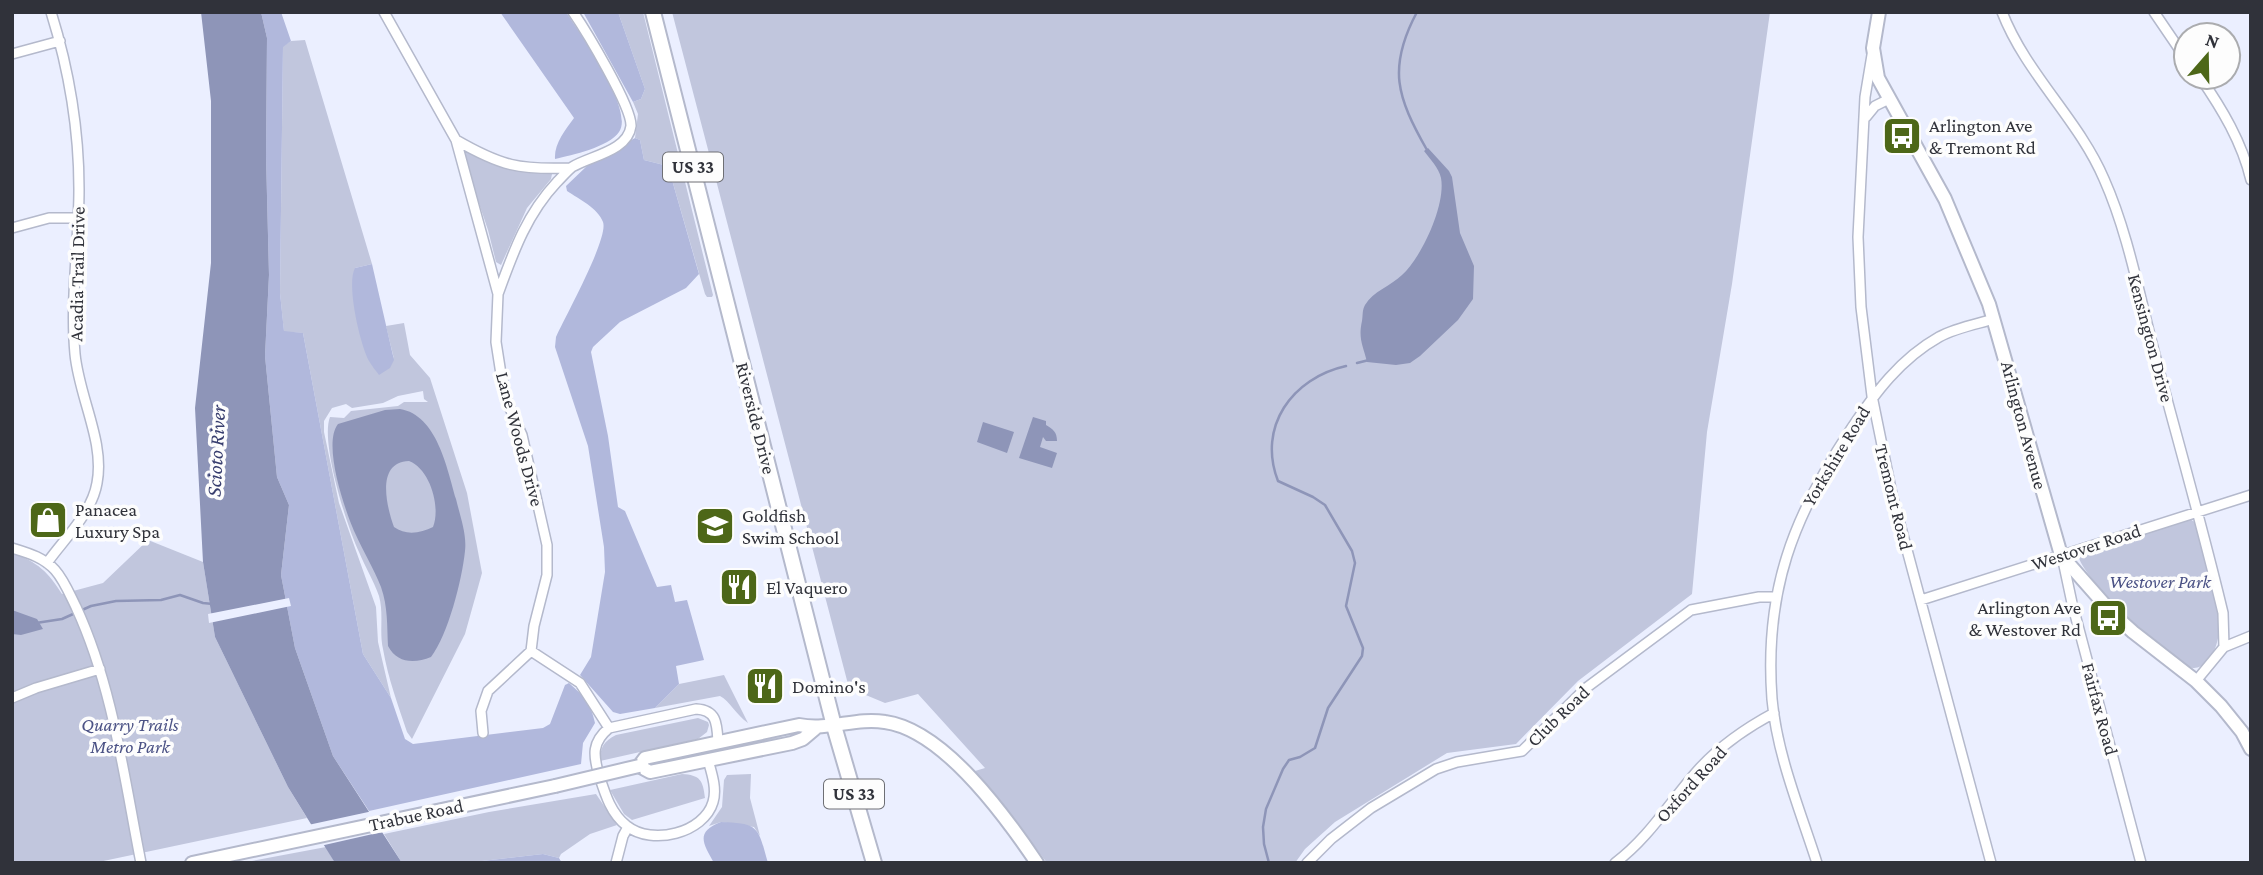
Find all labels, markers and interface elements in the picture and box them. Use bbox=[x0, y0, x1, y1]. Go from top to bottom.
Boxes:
north arrow bbox=[2172, 21, 2242, 91]
text: N bbox=[2203, 28, 2222, 53]
bus stop icon: Arlington Ave & Tremont Rd bbox=[1881, 115, 1923, 157]
place label: Arlington Ave & Tremont Rd bbox=[1929, 115, 2036, 158]
road number: US 33 bbox=[663, 152, 723, 182]
street label: Acadia Trail Drive bbox=[65, 206, 89, 342]
street label: Kensington Drive bbox=[2124, 272, 2178, 404]
street label: Arlington Avenue bbox=[1997, 358, 2051, 492]
street label: Riverside Drive bbox=[732, 360, 780, 476]
street label: Lane Woods Drive bbox=[492, 370, 548, 508]
street label: Yorkshire Road bbox=[1798, 402, 1874, 510]
water label: Scioto River bbox=[202, 404, 230, 498]
street label: Tremont Road bbox=[1871, 442, 1917, 552]
shop icon: Panacea Luxury Spa bbox=[27, 499, 69, 541]
place label: Panacea Luxury Spa bbox=[75, 499, 160, 542]
school or university icon: Goldfish Swim School bbox=[694, 505, 736, 547]
place label: Goldfish Swim School bbox=[742, 505, 839, 548]
street label: Westover Road bbox=[2029, 519, 2143, 575]
restaurant icon: El Vaquero bbox=[718, 566, 760, 608]
park label: Westover Park bbox=[2109, 571, 2212, 592]
place label: El Vaquero bbox=[766, 577, 848, 598]
place label: Arlington Ave & Westover Rd bbox=[1969, 597, 2081, 640]
bus stop icon: Arlington Ave & Westover Rd bbox=[2087, 597, 2129, 639]
street label: Fairfax Road bbox=[2078, 660, 2122, 758]
restaurant icon: Domino's bbox=[744, 665, 786, 707]
place label: Domino's bbox=[792, 676, 866, 697]
street label: Club Road bbox=[1523, 681, 1593, 751]
park label: Quarry Trails Metro Park bbox=[81, 714, 179, 757]
street label: Oxford Road bbox=[1651, 742, 1731, 826]
road number: US 33 bbox=[824, 780, 884, 808]
street label: Trabue Road bbox=[367, 795, 465, 835]

